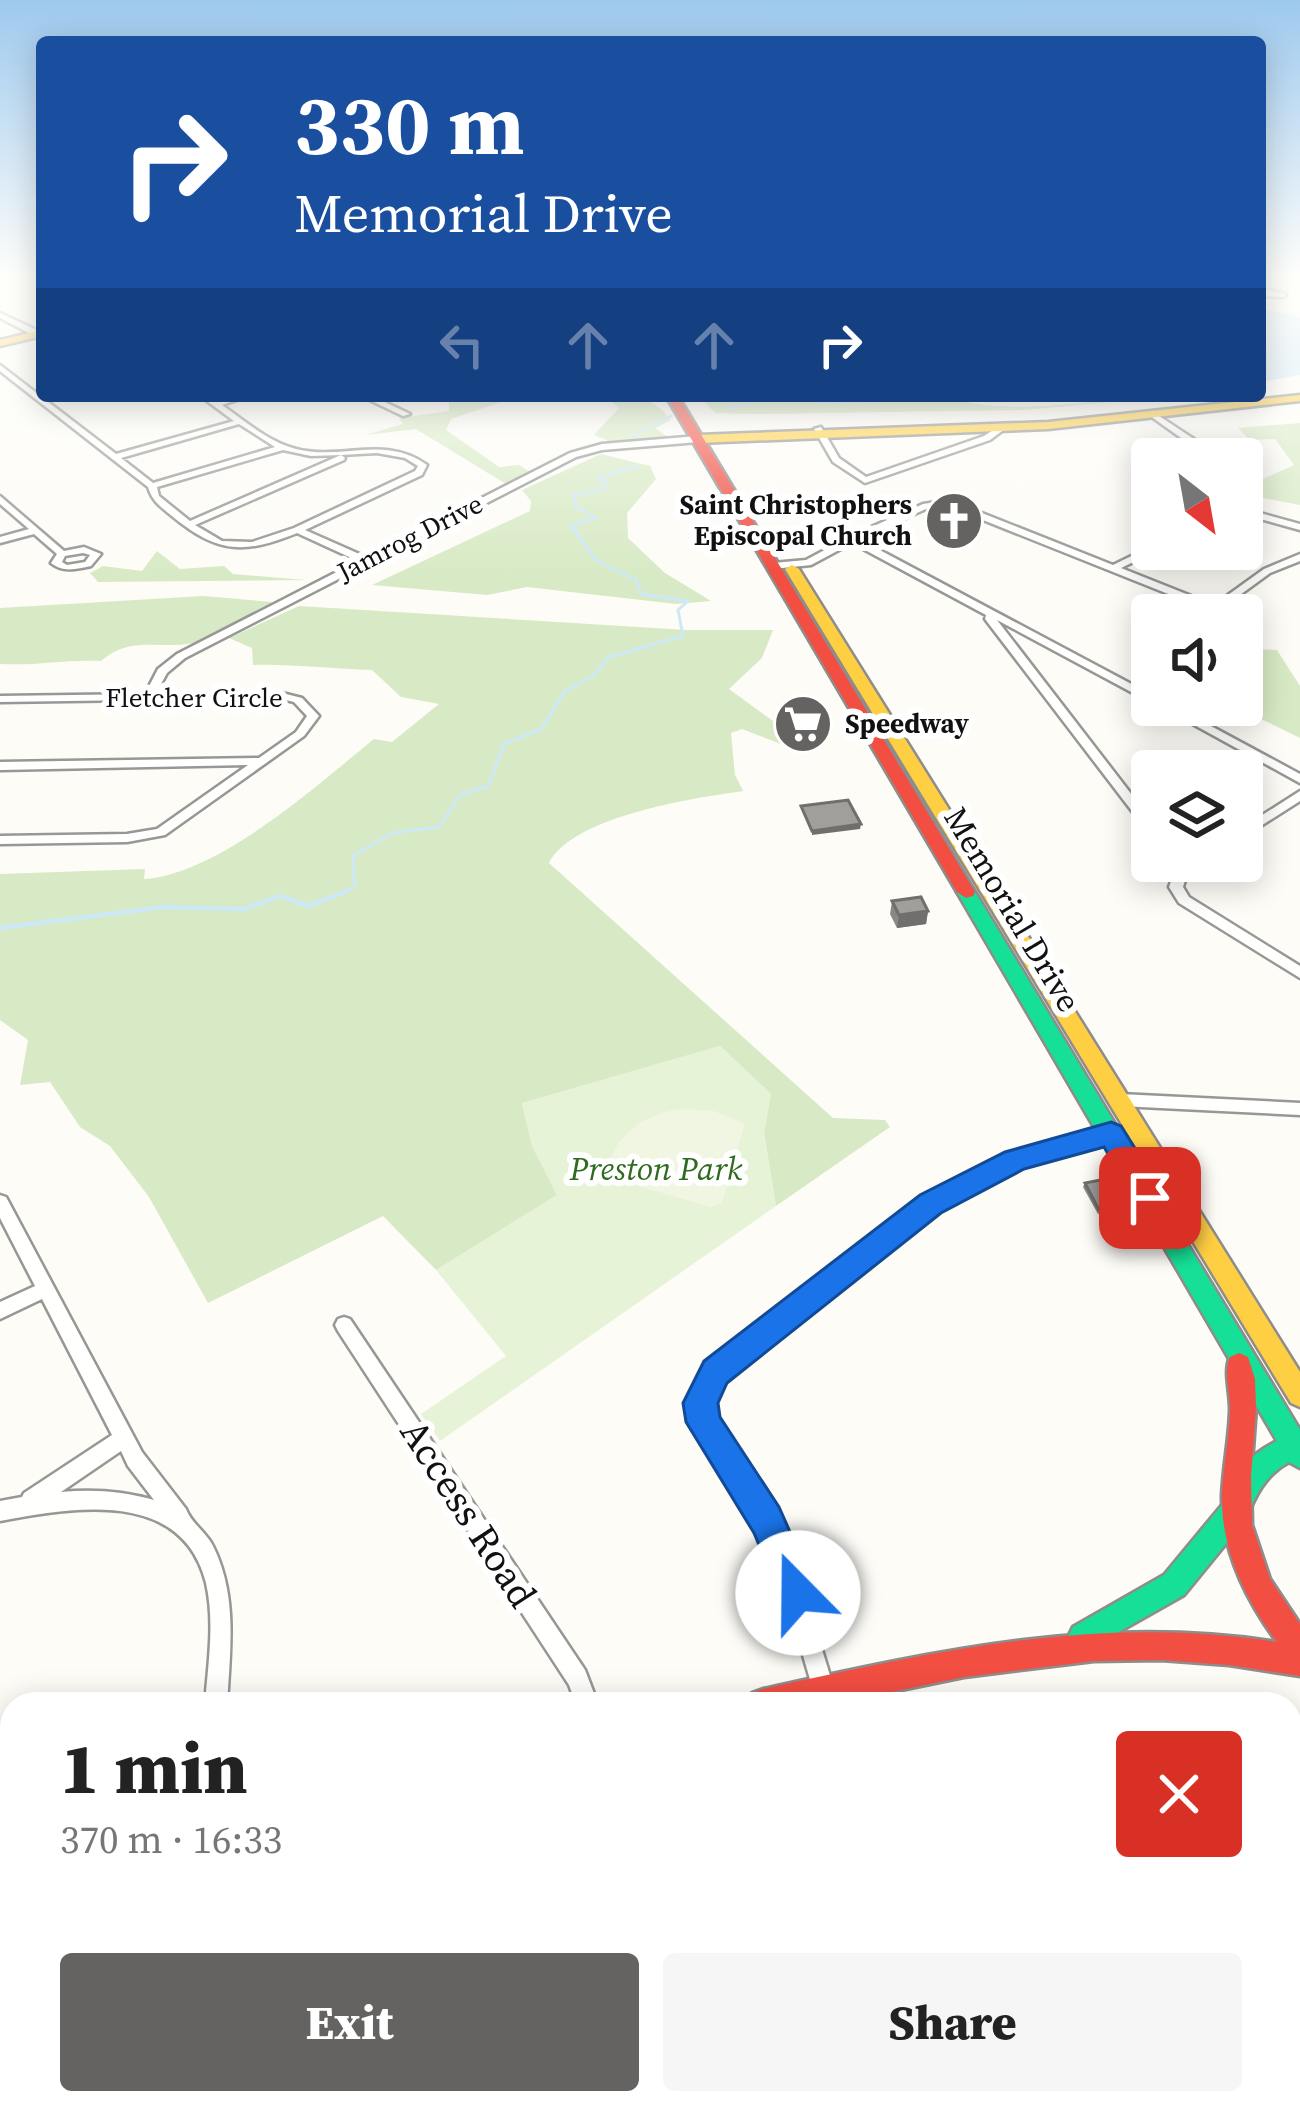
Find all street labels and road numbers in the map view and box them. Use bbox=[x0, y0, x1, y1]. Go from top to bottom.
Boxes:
street label: Jamrog Drive bbox=[330, 485, 489, 591]
street label: Fletcher Circle bbox=[105, 679, 283, 716]
street label: Memorial Drive bbox=[934, 798, 1091, 1020]
street label: Access Road bbox=[388, 1409, 549, 1618]

